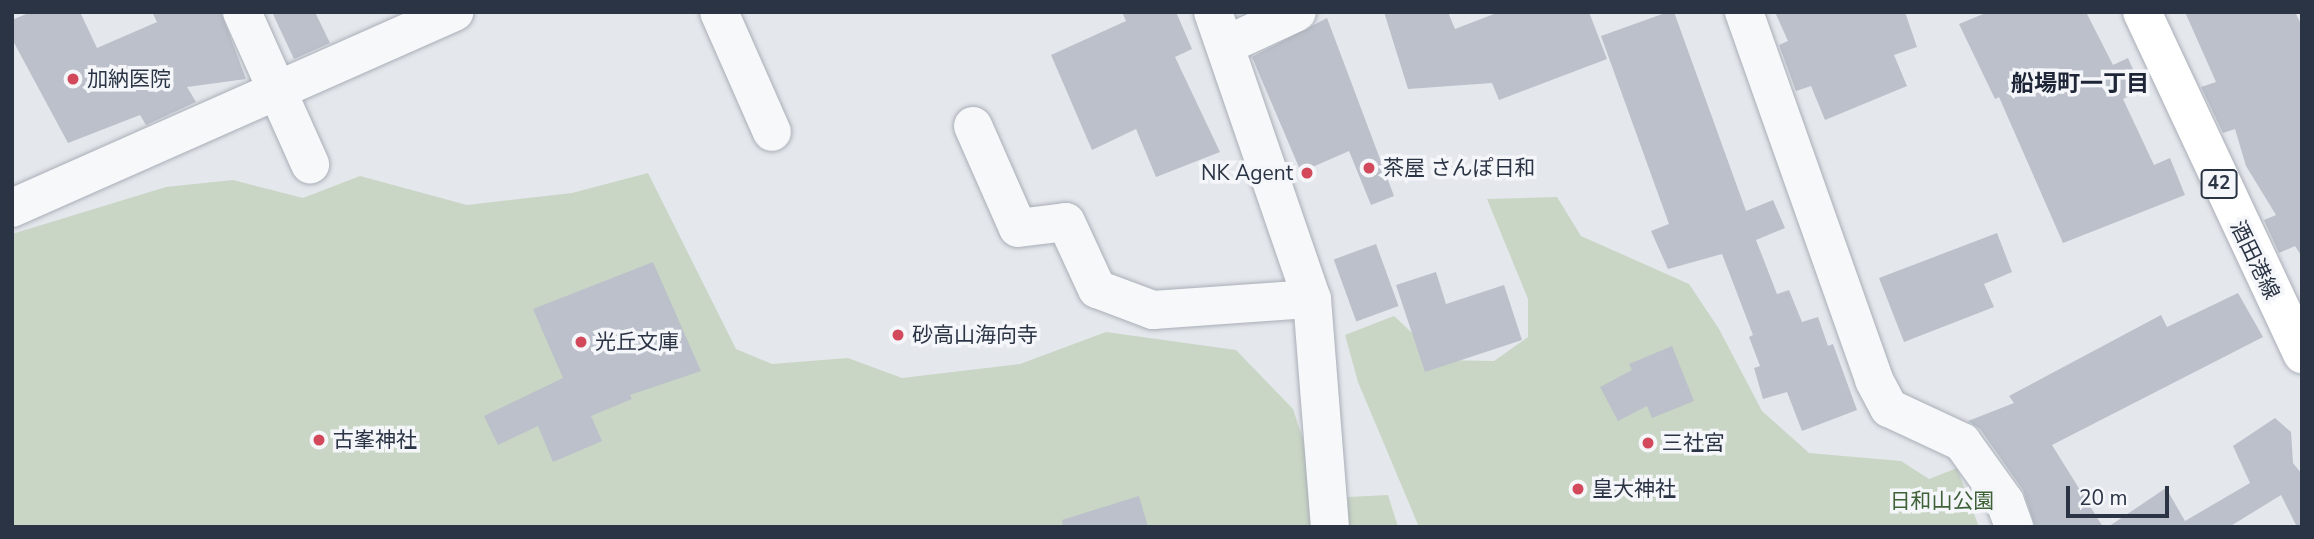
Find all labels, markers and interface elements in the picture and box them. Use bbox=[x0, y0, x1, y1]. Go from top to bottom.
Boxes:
place label: 加納医院 bbox=[87, 66, 171, 92]
district label: 船場町一丁目 bbox=[2011, 70, 2149, 98]
marker: 加納医院 bbox=[65, 71, 81, 87]
place label: 茶屋 さんぽ日和 bbox=[1383, 155, 1535, 181]
place label: NK Agent bbox=[1201, 160, 1293, 186]
marker: 茶屋 さんぽ日和 bbox=[1361, 160, 1377, 176]
marker: NK Agent bbox=[1299, 165, 1315, 181]
road number: 42 bbox=[2200, 168, 2238, 200]
street label: 酒田港線 bbox=[2225, 217, 2285, 303]
place label: 砂高山海向寺 bbox=[912, 322, 1038, 348]
marker: 砂高山海向寺 bbox=[890, 327, 906, 343]
place label: 光丘文庫 bbox=[595, 329, 679, 355]
marker: 光丘文庫 bbox=[573, 334, 589, 350]
place label: 古峯神社 bbox=[333, 427, 417, 453]
place label: 三社宮 bbox=[1662, 430, 1725, 456]
marker: 古峯神社 bbox=[311, 432, 327, 448]
marker: 三社宮 bbox=[1640, 435, 1656, 451]
scale bar bbox=[2069, 472, 2172, 516]
place label: 皇大神社 bbox=[1592, 476, 1676, 502]
marker: 皇大神社 bbox=[1570, 481, 1586, 497]
text: 20 m bbox=[2079, 484, 2128, 512]
park label: 日和山公園 bbox=[1890, 488, 1994, 514]

